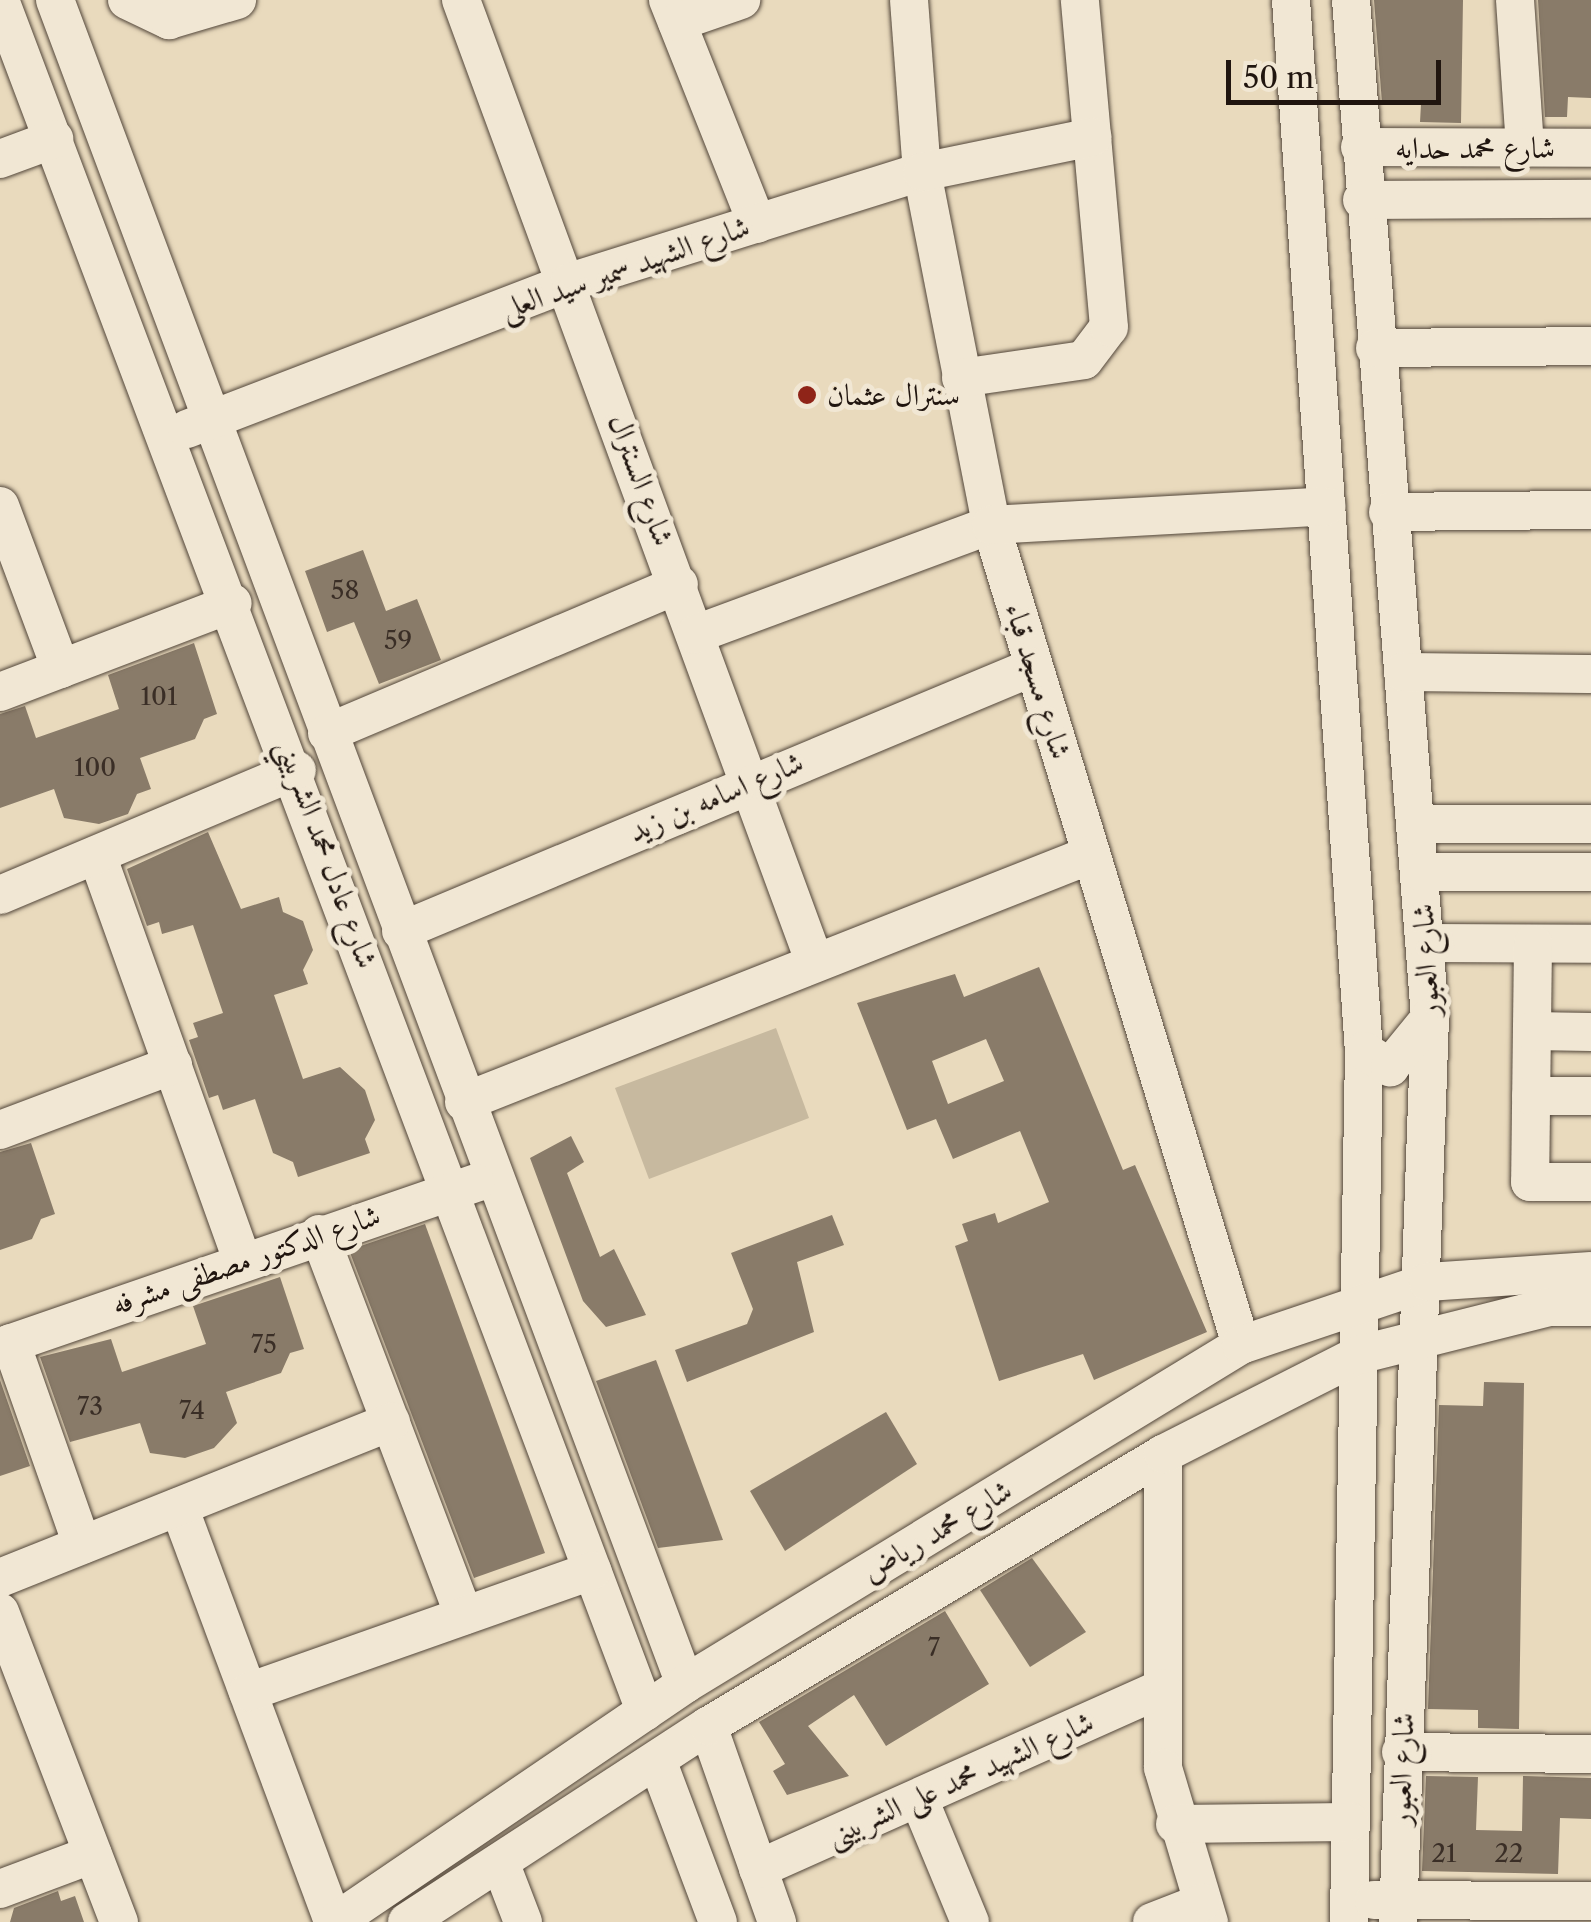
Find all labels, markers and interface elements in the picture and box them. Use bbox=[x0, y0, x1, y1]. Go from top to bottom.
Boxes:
scale bar bbox=[1231, 40, 1446, 102]
text: 50 m bbox=[1243, 59, 1314, 96]
street label: شارع محمد حدايه bbox=[1395, 130, 1555, 166]
street label: شارع الشهيد سمير سيد العلى bbox=[496, 208, 754, 328]
place label: سنترال عثمان bbox=[827, 377, 960, 413]
marker: سنترال عثمان bbox=[796, 384, 818, 406]
street label: شارع السنترال bbox=[601, 409, 681, 551]
house number: 58 bbox=[331, 576, 359, 606]
street label: شارع مسجد قباء bbox=[997, 599, 1079, 763]
house number: 59 bbox=[384, 626, 412, 656]
house number: 101 bbox=[141, 682, 177, 712]
street label: شارع عادل محمد الشربيني bbox=[269, 735, 385, 973]
street label: شارع اسامه بن زيد bbox=[623, 744, 809, 850]
house number: 100 bbox=[74, 753, 116, 783]
street label: شارع العبور bbox=[1405, 903, 1447, 1017]
street label: شارع الدكتور مصطفى مشرفه bbox=[107, 1197, 385, 1323]
house number: 75 bbox=[251, 1330, 277, 1360]
house number: 73 bbox=[77, 1392, 103, 1422]
house number: 74 bbox=[179, 1396, 205, 1426]
street label: شارع محمد رياض bbox=[855, 1472, 1019, 1590]
house number: 7 bbox=[928, 1633, 940, 1663]
street label: شارع الشهيد محمد على الشربينى bbox=[821, 1704, 1099, 1854]
street label: شارع العبور bbox=[1382, 1712, 1422, 1826]
house number: 21 bbox=[1432, 1839, 1456, 1869]
house number: 22 bbox=[1495, 1839, 1523, 1869]

